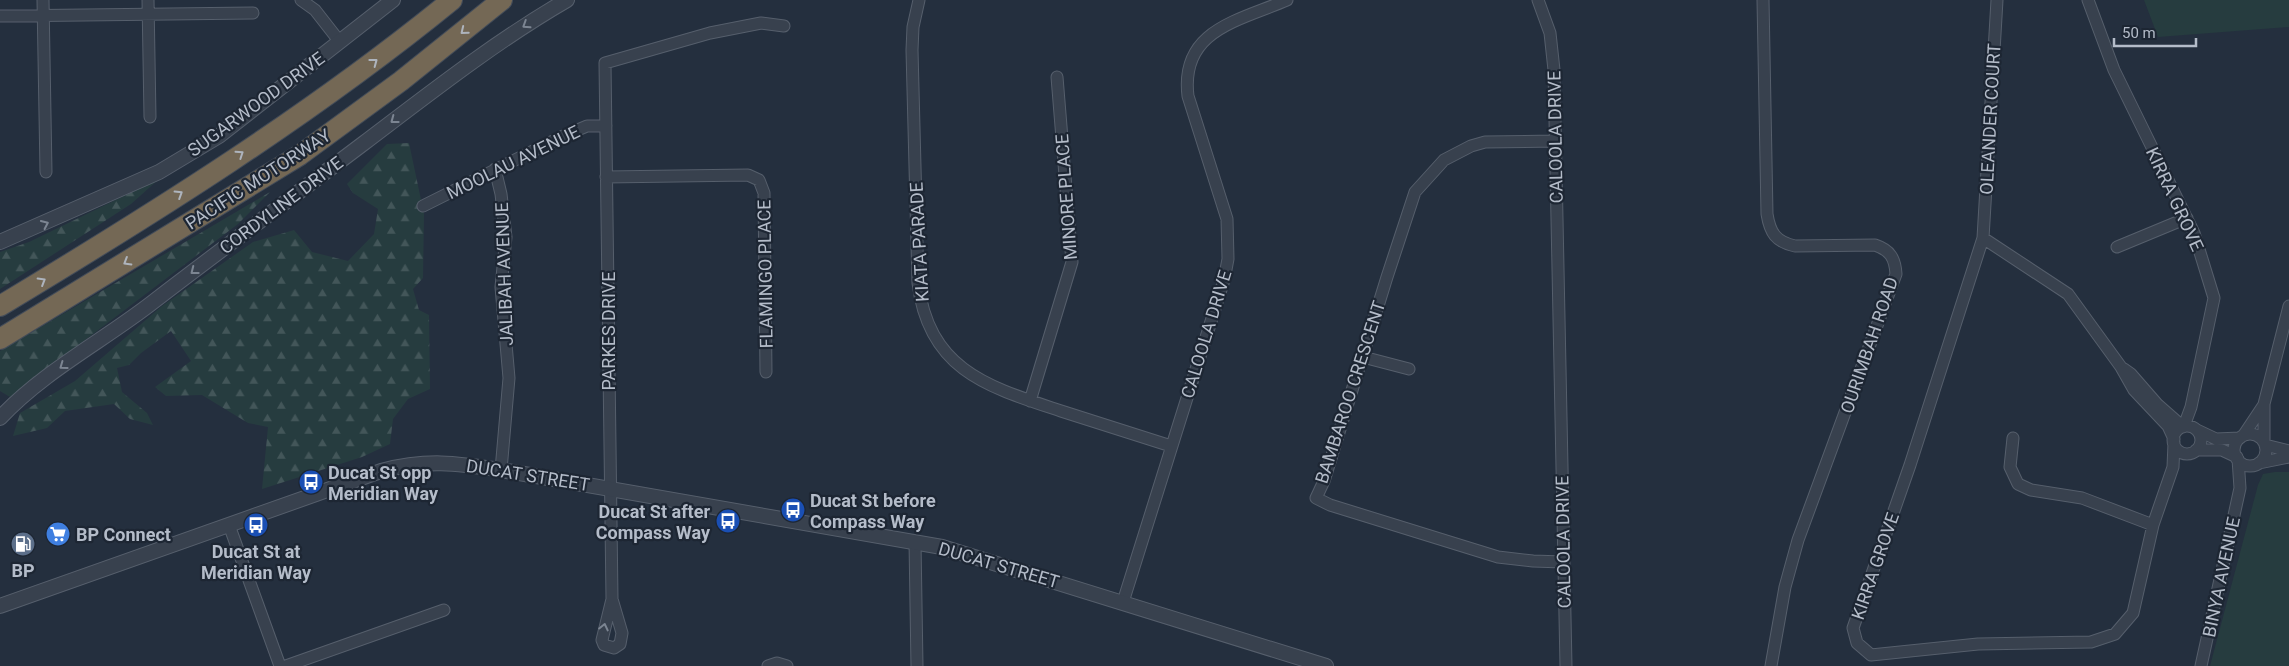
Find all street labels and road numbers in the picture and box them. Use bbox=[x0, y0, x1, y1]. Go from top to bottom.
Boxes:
street label: OLEANDER COURT bbox=[1976, 43, 2004, 195]
street label: SUGARWOOD DRIVE bbox=[184, 47, 328, 161]
street label: CALOOLA DRIVE bbox=[1543, 70, 1567, 204]
street label: MOOLAU AVENUE bbox=[443, 121, 583, 203]
street label: PACIFIC MOTORWAY bbox=[182, 124, 335, 234]
street label: MINORE PLACE bbox=[1051, 133, 1081, 261]
street label: KIRRA GROVE bbox=[2142, 144, 2208, 254]
street label: CORDYLINE DRIVE bbox=[215, 152, 347, 258]
street label: KIATA PARADE bbox=[905, 182, 933, 302]
street label: FLAMINGO PLACE bbox=[753, 199, 777, 349]
street label: JALIBAH AVENUE bbox=[491, 202, 517, 346]
street label: CALOOLA DRIVE bbox=[1177, 267, 1235, 401]
street label: PARKES DRIVE bbox=[598, 271, 619, 391]
street label: OURIMBAH ROAD bbox=[1836, 274, 1902, 416]
street label: BAMBAROO CRESCENT bbox=[1311, 298, 1390, 486]
street label: DUCAT STREET bbox=[465, 455, 591, 495]
street label: CALOOLA DRIVE bbox=[1551, 475, 1575, 609]
street label: KIRRA GROVE bbox=[1847, 510, 1903, 622]
street label: BINYA AVENUE bbox=[2198, 515, 2244, 639]
street label: DUCAT STREET bbox=[936, 538, 1062, 592]

